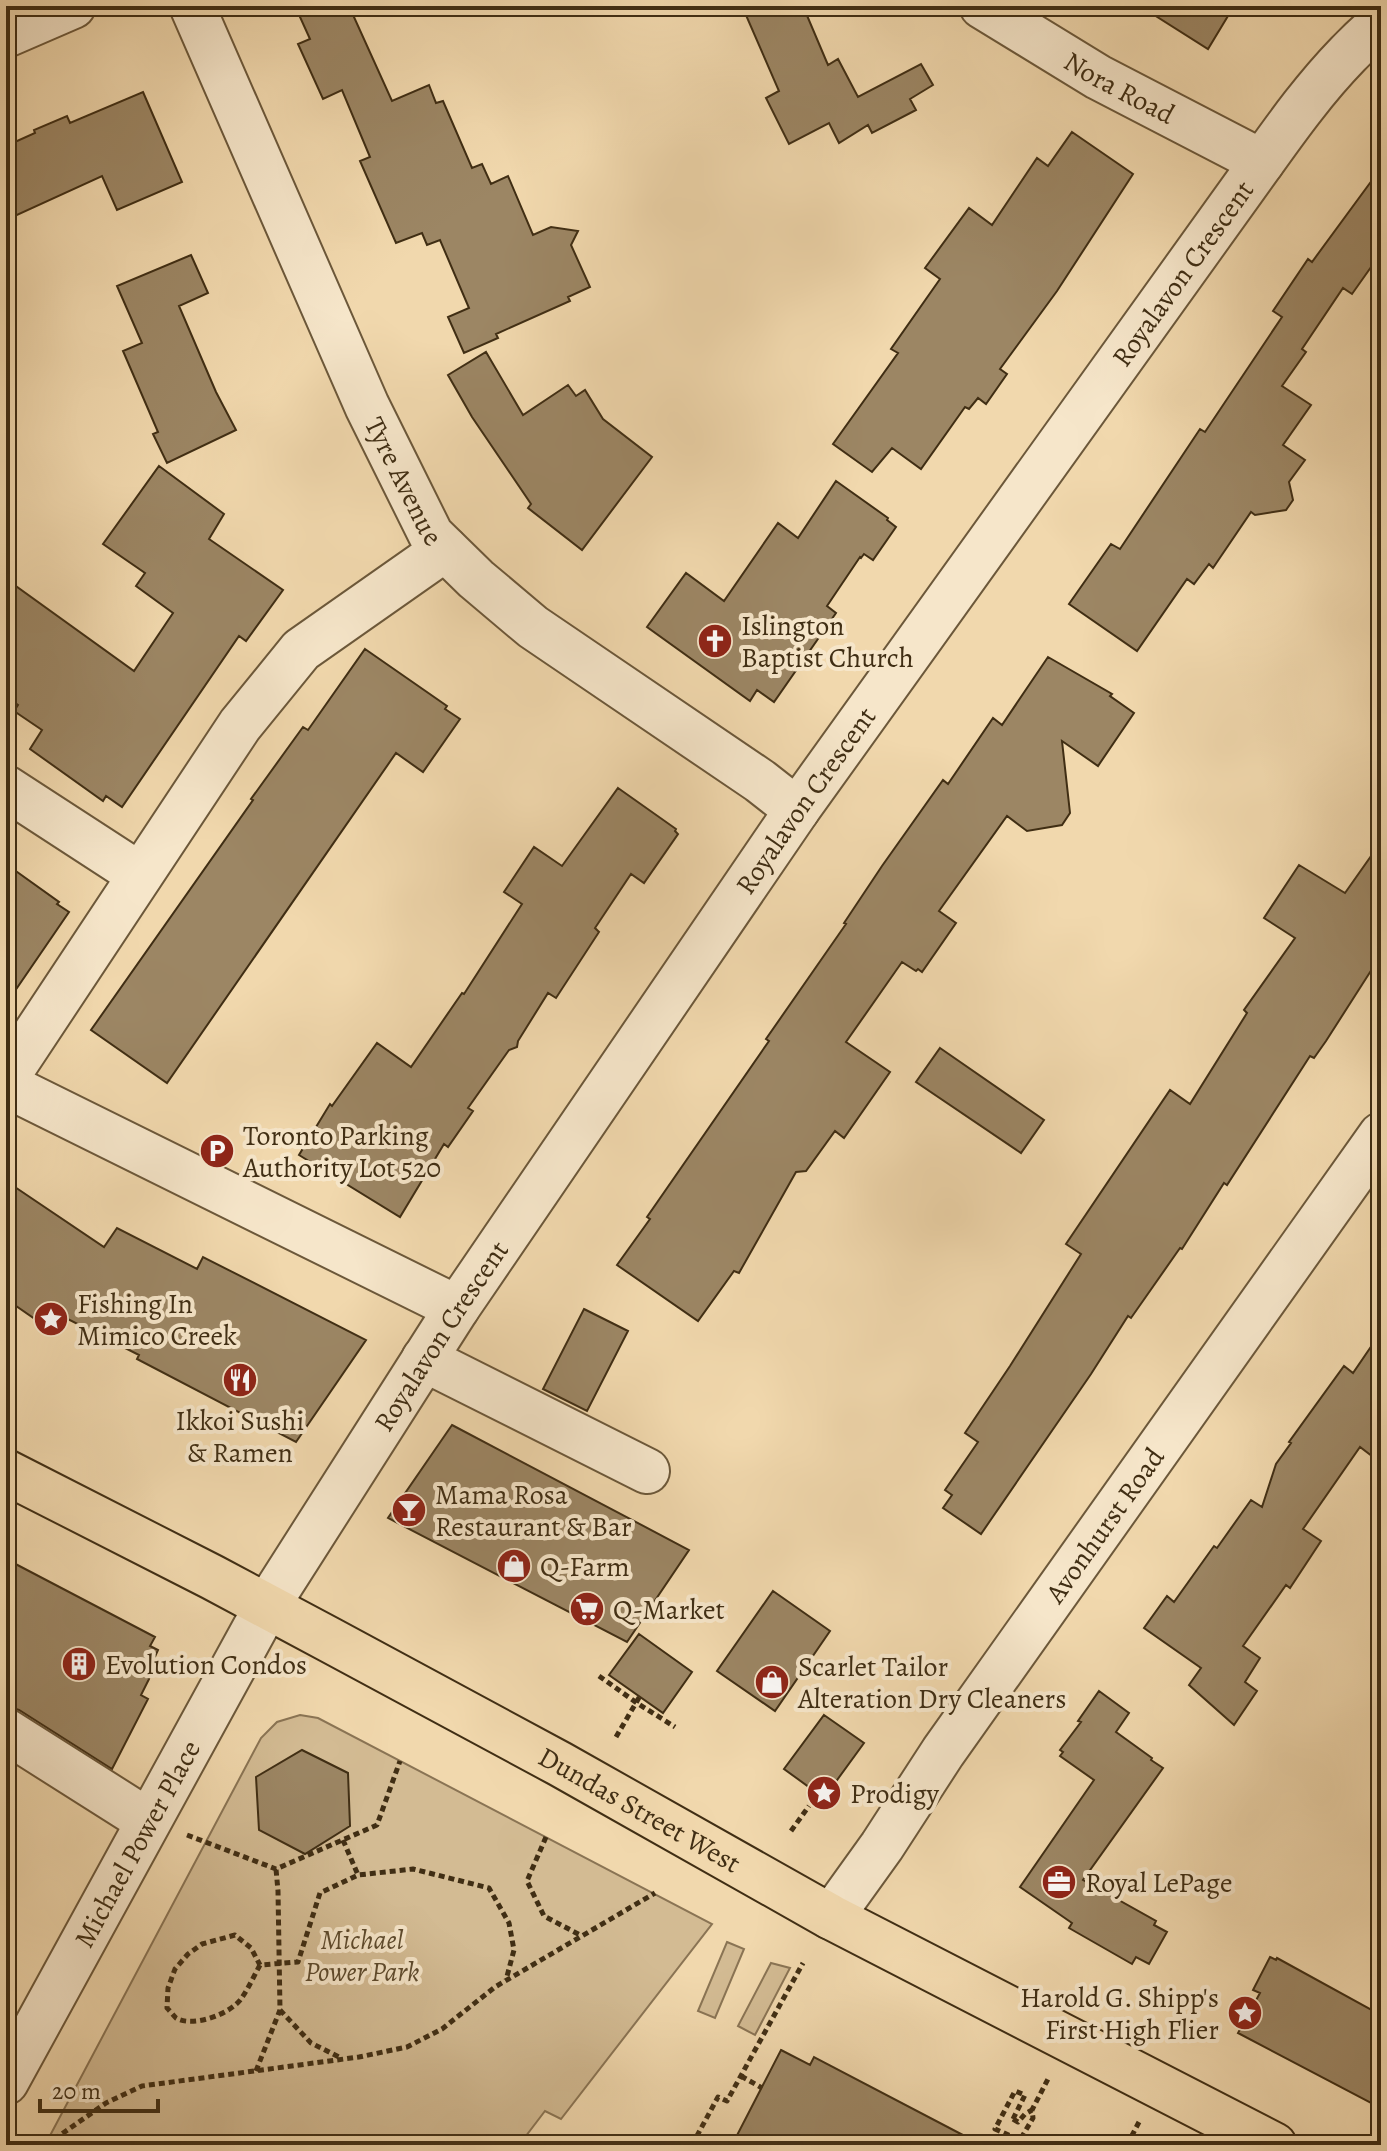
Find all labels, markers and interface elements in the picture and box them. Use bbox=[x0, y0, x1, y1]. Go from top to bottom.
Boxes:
street label: Nora Road bbox=[1056, 43, 1182, 134]
street label: Royalavon Crescent bbox=[1103, 173, 1263, 375]
street label: Tyre Avenue bbox=[355, 411, 450, 555]
place label: Islington Baptist Church bbox=[741, 607, 914, 677]
church icon: Islington Baptist Church bbox=[696, 622, 734, 660]
street label: Royalavon Crescent bbox=[727, 699, 885, 902]
place label: Toronto Parking Authority Lot 520 bbox=[242, 1117, 441, 1187]
parking icon: Toronto Parking Authority Lot 520 bbox=[198, 1132, 236, 1170]
street label: Royalavon Crescent bbox=[365, 1233, 518, 1439]
place label: Fishing In Mimico Creek bbox=[77, 1285, 237, 1355]
place icon: Fishing In Mimico Creek bbox=[32, 1300, 70, 1338]
restaurant icon: Ikkoi Sushi & Ramen bbox=[221, 1361, 259, 1399]
place label: Ikkoi Sushi & Ramen bbox=[176, 1402, 304, 1472]
street label: Avonhurst Road bbox=[1036, 1439, 1174, 1612]
place label: Mama Rosa Restaurant & Bar bbox=[435, 1476, 632, 1546]
bar icon: Mama Rosa Restaurant & Bar bbox=[390, 1491, 428, 1529]
shop icon: Q-Farm bbox=[495, 1547, 533, 1585]
place label: Q-Farm bbox=[540, 1548, 630, 1586]
supermarket icon: Q-Market bbox=[568, 1590, 606, 1628]
place label: Q-Market bbox=[613, 1591, 725, 1629]
building icon: Evolution Condos bbox=[60, 1645, 98, 1683]
place label: Evolution Condos bbox=[105, 1646, 307, 1684]
place label: Scarlet Tailor Alteration Dry Cleaners bbox=[797, 1648, 1067, 1718]
shop icon: Scarlet Tailor Alteration Dry Cleaners bbox=[753, 1663, 791, 1701]
street label: Michael Power Place bbox=[65, 1733, 210, 1955]
street label: Dundas Street West bbox=[532, 1738, 747, 1882]
place icon: Prodigy bbox=[805, 1774, 843, 1812]
place label: Prodigy bbox=[850, 1775, 939, 1813]
office icon: Royal LePage bbox=[1040, 1863, 1078, 1901]
place label: Royal LePage bbox=[1085, 1864, 1233, 1902]
park label: Michael Power Park bbox=[304, 1921, 420, 1991]
place label: Harold G. Shipp's First High Flier bbox=[1020, 1979, 1219, 2049]
place icon: Harold G. Shipp's First High Flier bbox=[1226, 1994, 1264, 2032]
scale bar bbox=[40, 2063, 158, 2113]
text: 20 m bbox=[52, 2075, 101, 2107]

